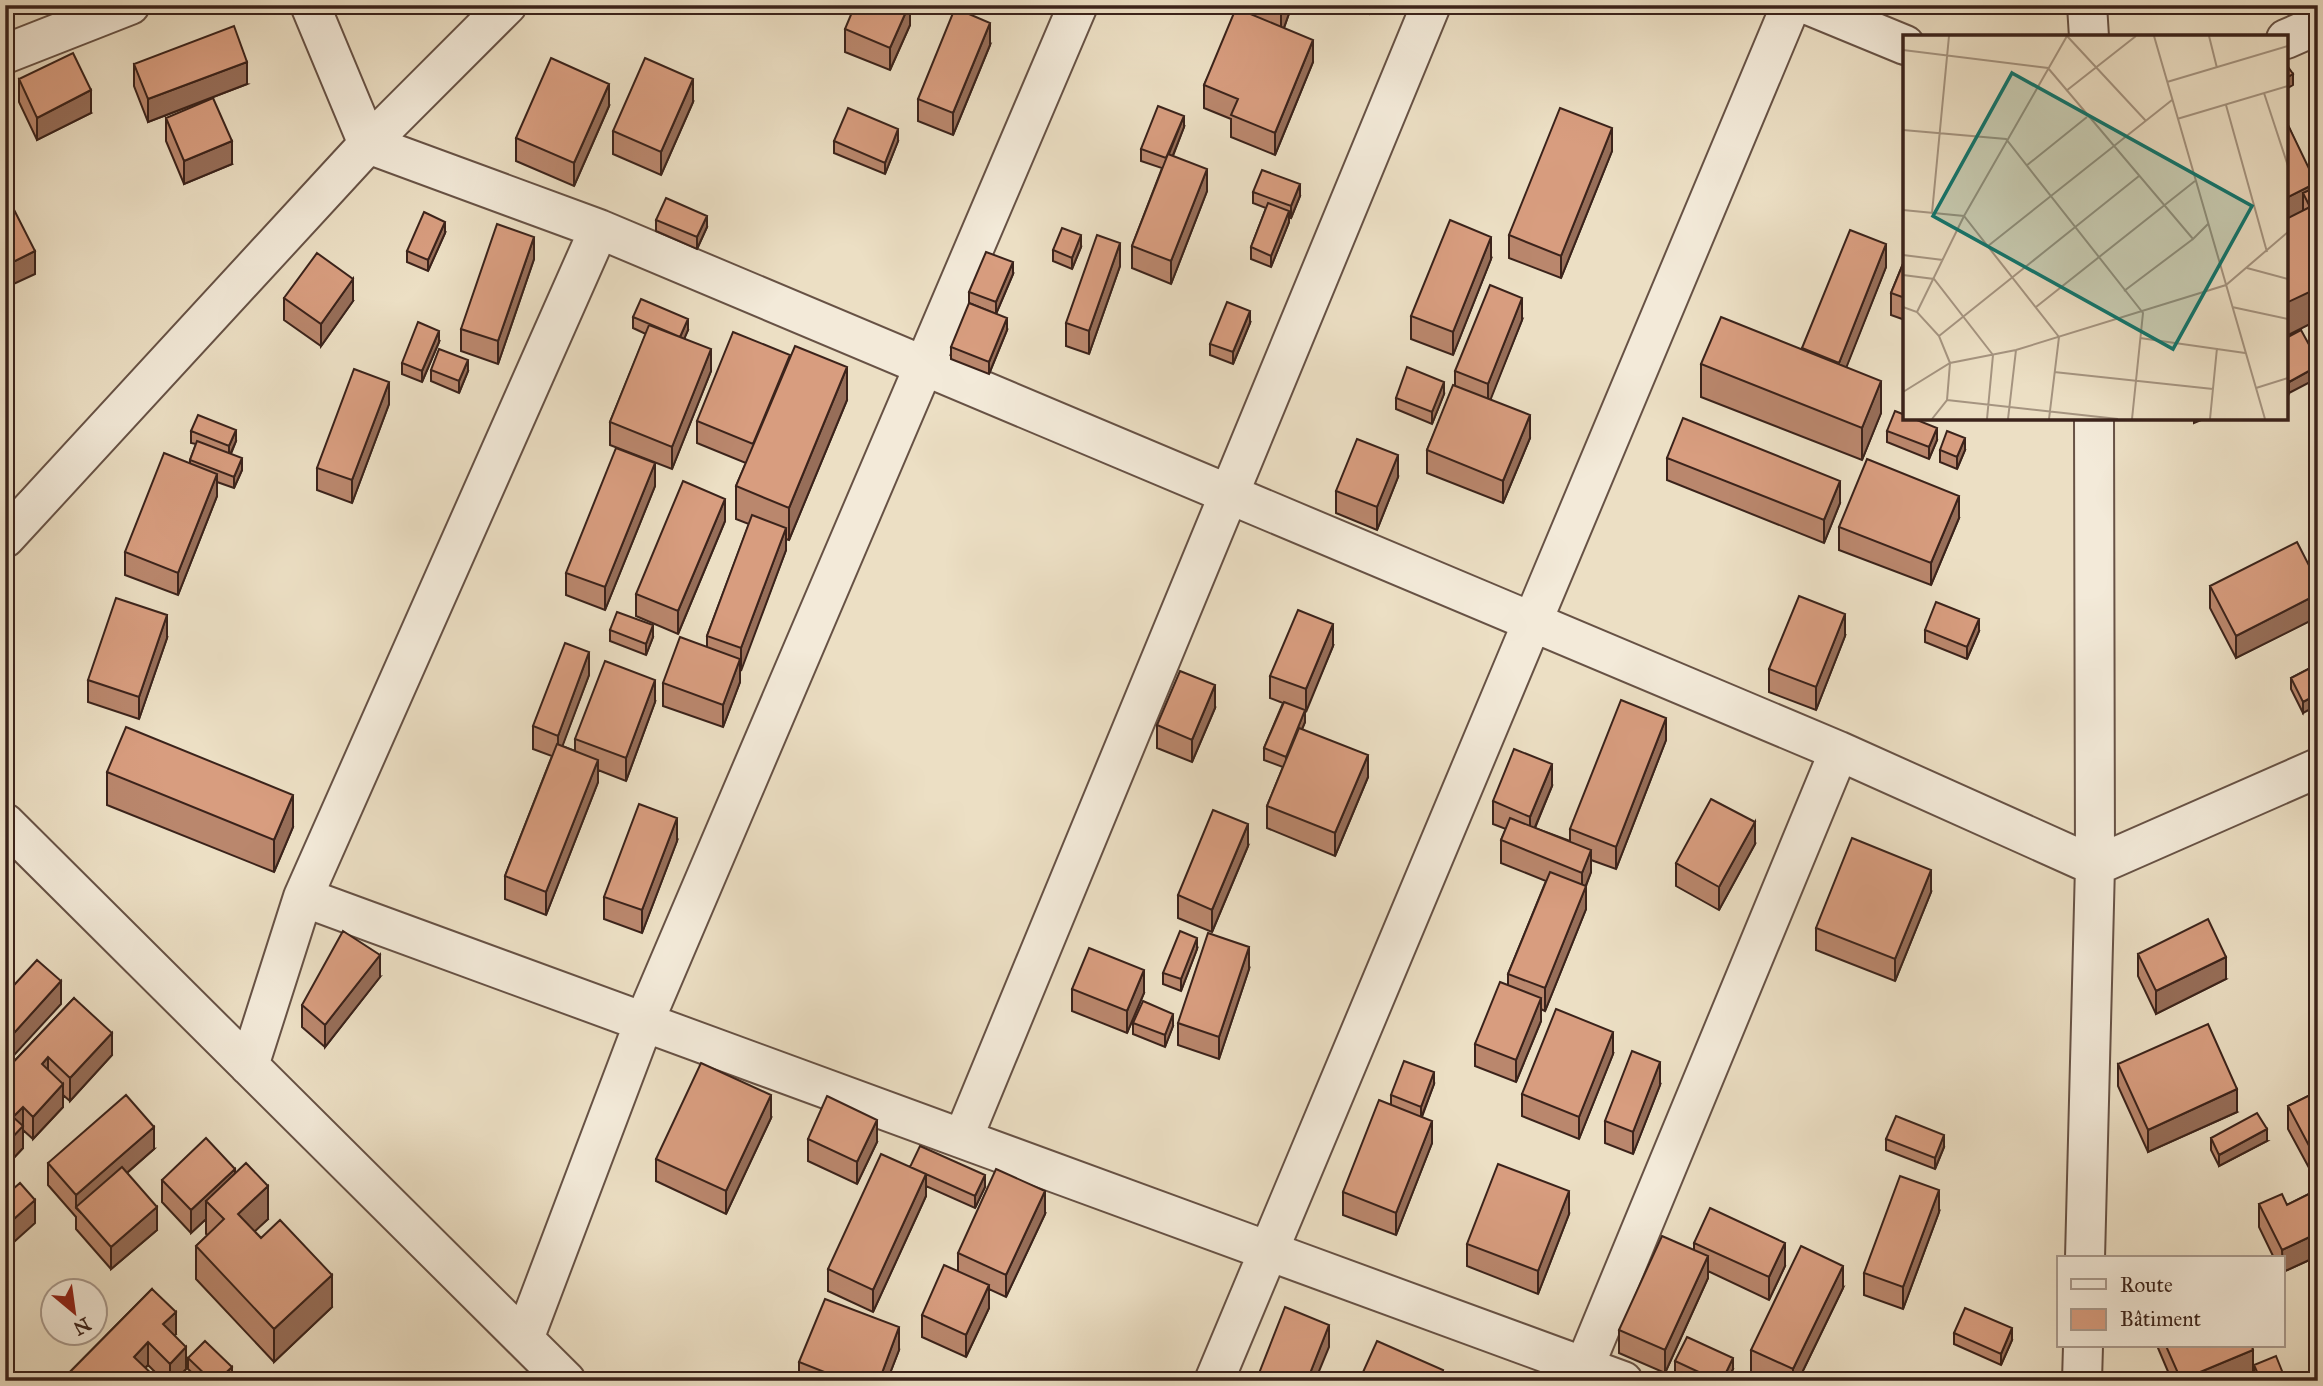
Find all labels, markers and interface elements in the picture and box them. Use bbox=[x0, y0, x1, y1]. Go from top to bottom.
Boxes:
inset map bbox=[1903, 35, 2288, 420]
legend bbox=[2057, 1256, 2284, 1348]
text: Route bbox=[2120, 1272, 2173, 1298]
north arrow bbox=[38, 1278, 108, 1348]
text: Bâtiment bbox=[2120, 1306, 2202, 1332]
text: N bbox=[69, 1312, 95, 1340]

